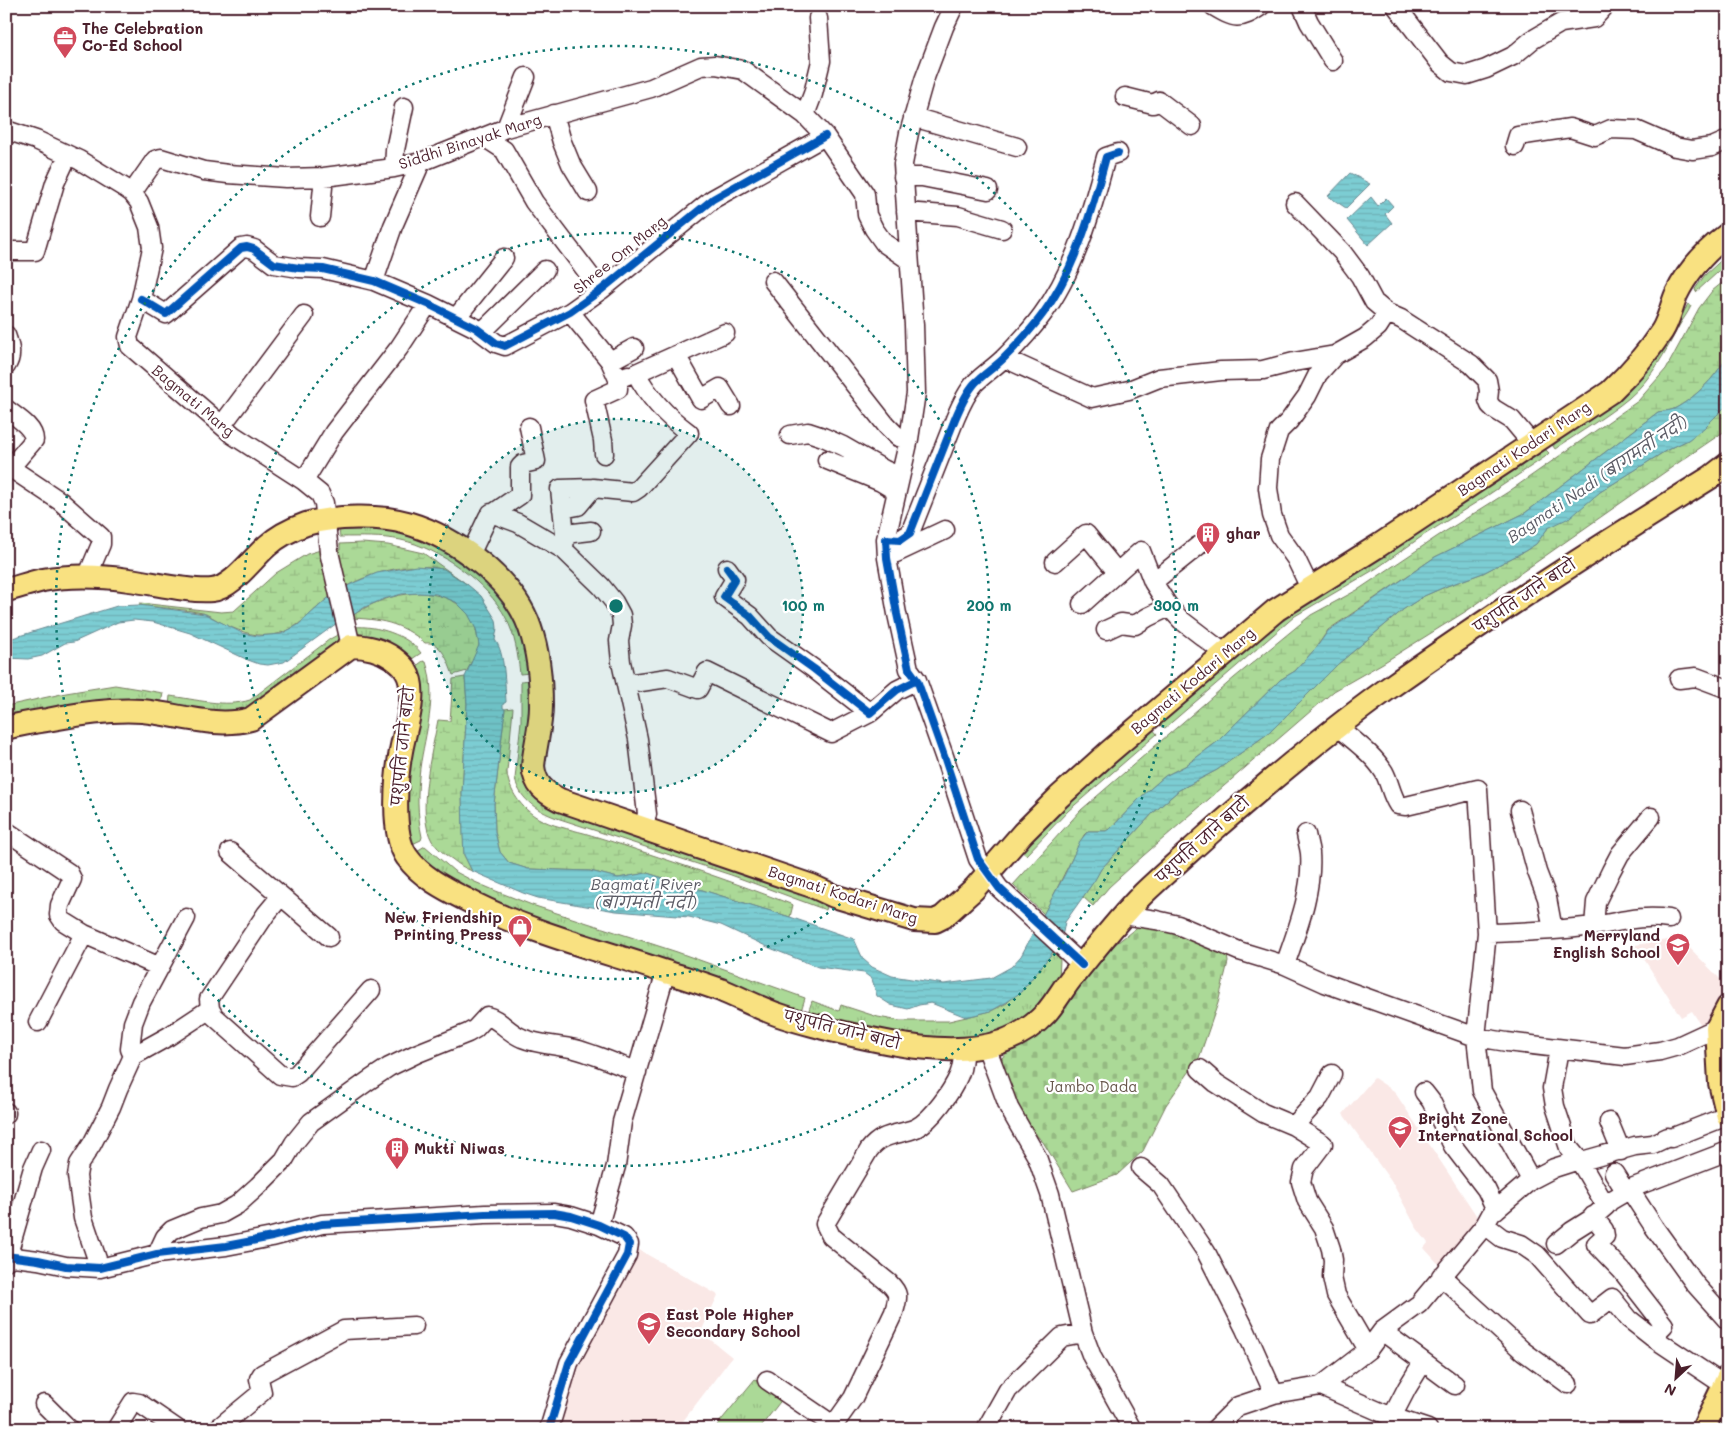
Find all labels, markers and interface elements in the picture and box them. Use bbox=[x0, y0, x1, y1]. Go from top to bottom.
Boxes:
place label: The Celebration Co-Ed School bbox=[82, 18, 203, 55]
office icon: The Celebration Co-Ed School bbox=[52, 25, 78, 59]
street label: Siddhi Binayak Marg bbox=[396, 108, 544, 174]
street label: Shree Om Marg bbox=[569, 210, 670, 298]
street label: Bagmati Marg bbox=[148, 360, 239, 441]
street label: Bagmati Kodari Marg bbox=[1453, 396, 1594, 500]
water label: Bagmati Nadi (बागमती नदी) bbox=[1502, 409, 1691, 547]
building icon: ghar bbox=[1195, 521, 1221, 555]
place label: ghar bbox=[1226, 523, 1261, 543]
street label: पशुपति जाने बाटो bbox=[1467, 551, 1581, 639]
text: 100 m bbox=[781, 595, 825, 615]
text: 200 m bbox=[967, 595, 1012, 615]
text: 300 m bbox=[1153, 595, 1199, 615]
centre of rings bbox=[607, 597, 625, 615]
street label: Bagmati Kodari Marg bbox=[1126, 622, 1259, 738]
street label: पशुपति जाने बाटो bbox=[383, 684, 420, 808]
street label: पशुपति जाने बाटो bbox=[1148, 789, 1255, 889]
street label: Bagmati Kodari Marg bbox=[766, 860, 921, 928]
water label: Bagmati River (बागमती नदी) bbox=[591, 873, 701, 912]
place label: New Friendship Printing Press bbox=[384, 907, 502, 944]
shop icon: New Friendship Printing Press bbox=[507, 914, 533, 948]
place label: Merryland English School bbox=[1553, 925, 1661, 962]
school or university icon: Merryland English School bbox=[1665, 932, 1691, 966]
street label: पशुपति जाने बाटो bbox=[780, 1002, 904, 1055]
park label: Jambo Dada bbox=[1046, 1076, 1138, 1096]
place label: Bright Zone International School bbox=[1418, 1108, 1573, 1145]
school or university icon: Bright Zone International School bbox=[1387, 1115, 1413, 1149]
building icon: Mukti Niwas bbox=[384, 1136, 410, 1170]
place label: Mukti Niwas bbox=[414, 1138, 505, 1158]
place label: East Pole Higher Secondary School bbox=[666, 1304, 800, 1341]
school or university icon: East Pole Higher Secondary School bbox=[636, 1311, 662, 1345]
north arrow bbox=[1652, 1352, 1702, 1402]
text: N bbox=[1661, 1379, 1679, 1401]

